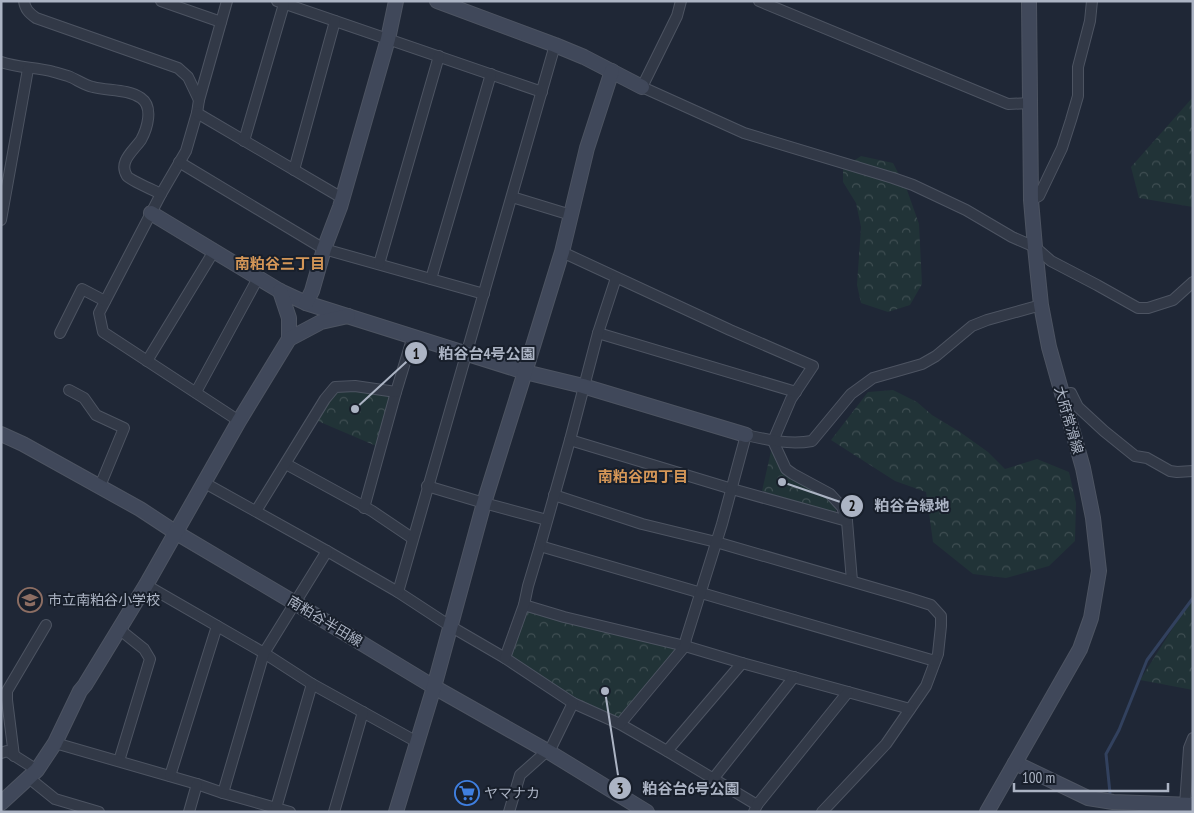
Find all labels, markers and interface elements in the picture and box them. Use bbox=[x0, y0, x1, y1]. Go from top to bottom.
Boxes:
district label: 南粕谷三丁目 bbox=[235, 254, 325, 273]
callout: 粕谷台4号公園 bbox=[404, 338, 546, 368]
text: 1 bbox=[412, 344, 420, 363]
text: 粕谷台4号公園 bbox=[438, 344, 536, 363]
street label: 大府常滑線 bbox=[1051, 384, 1087, 456]
district label: 南粕谷四丁目 bbox=[598, 467, 688, 486]
callout: 粕谷台緑地 bbox=[840, 491, 960, 521]
text: 2 bbox=[848, 496, 856, 515]
text: 粕谷台緑地 bbox=[874, 496, 950, 515]
school or university icon: 市立南粕谷小学校 bbox=[17, 587, 43, 613]
place label: 市立南粕谷小学校 bbox=[48, 591, 160, 609]
street label: 南粕谷半田線 bbox=[284, 592, 366, 650]
scale bar bbox=[1014, 760, 1168, 792]
text: 100 m bbox=[1022, 768, 1055, 787]
callout: 粕谷台6号公園 bbox=[608, 773, 750, 803]
text: 3 bbox=[616, 779, 624, 798]
text: 粕谷台6号公園 bbox=[642, 779, 740, 798]
supermarket icon: ヤマナカ bbox=[454, 780, 480, 806]
place label: ヤマナカ bbox=[484, 784, 540, 802]

